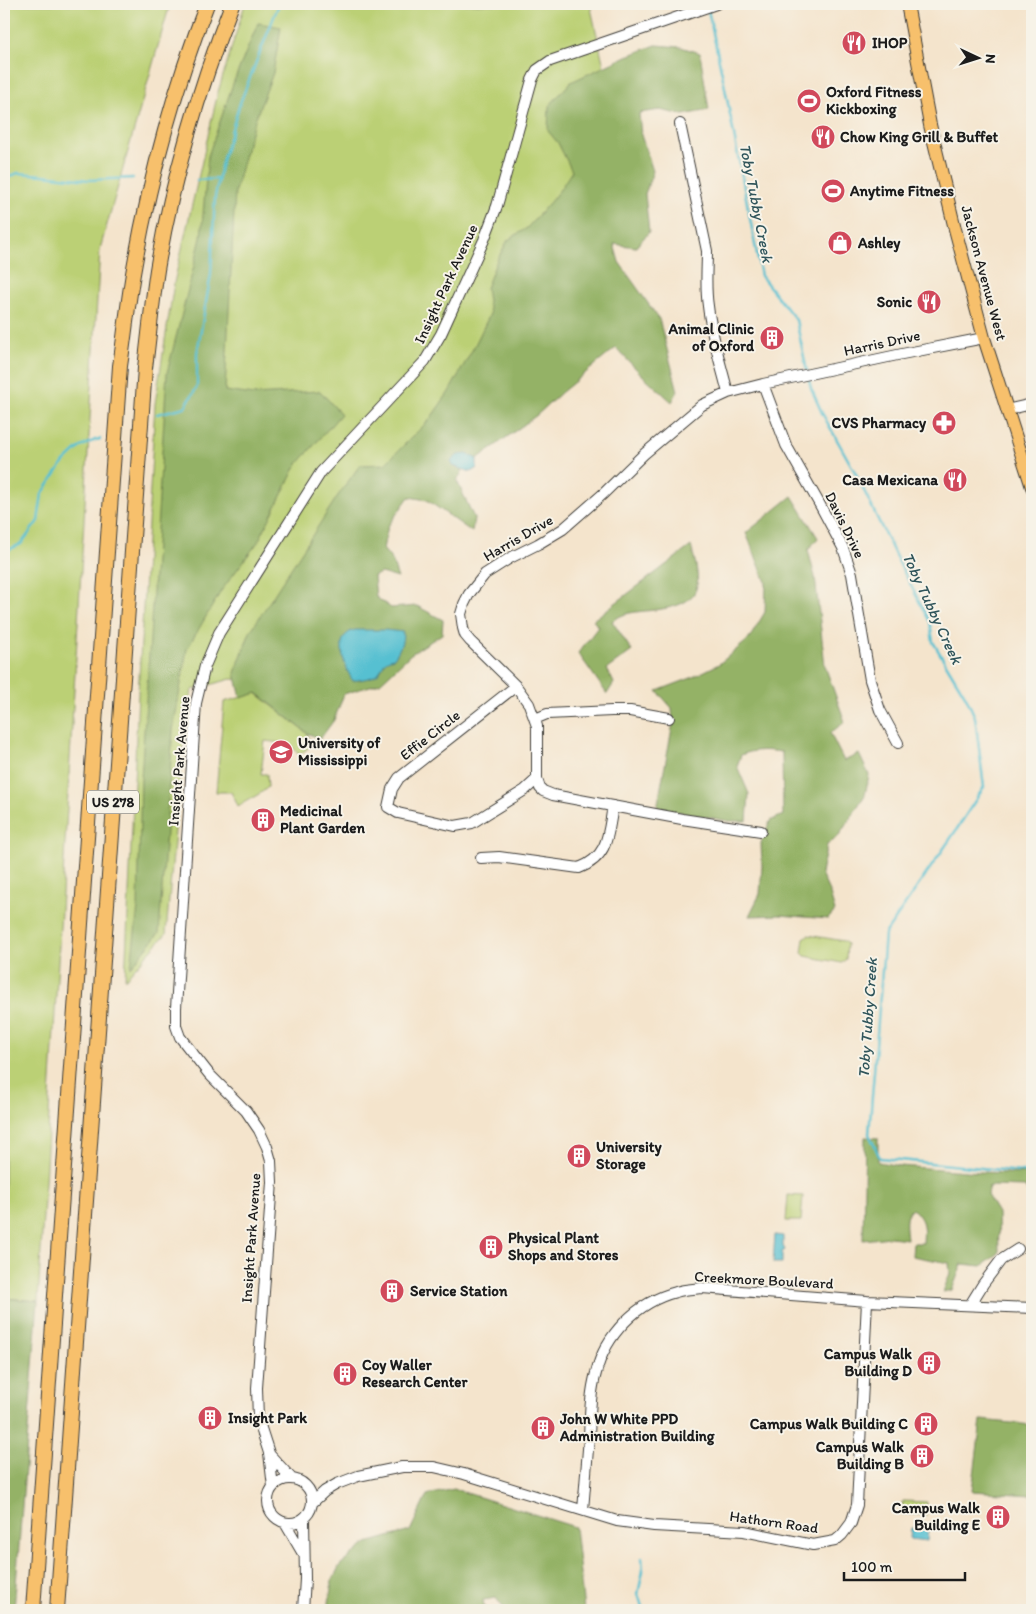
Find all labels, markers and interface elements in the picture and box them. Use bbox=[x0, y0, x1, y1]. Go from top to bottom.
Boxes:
restaurant icon: IHOP bbox=[841, 30, 867, 56]
north arrow bbox=[954, 32, 1004, 82]
place label: IHOP bbox=[872, 34, 908, 52]
text: N bbox=[982, 54, 999, 64]
place label: Oxford Fitness Kickboxing bbox=[826, 83, 922, 119]
sports icon: Oxford Fitness Kickboxing bbox=[796, 88, 822, 114]
restaurant icon: Chow King Grill & Buffet bbox=[810, 124, 836, 150]
place label: Chow King Grill & Buffet bbox=[840, 128, 999, 147]
water label: Toby Tubby Creek bbox=[736, 142, 777, 265]
sports icon: Anytime Fitness bbox=[820, 178, 846, 204]
place label: Anytime Fitness bbox=[849, 182, 954, 201]
street label: Jackson Avenue West bbox=[957, 203, 1011, 343]
street label: Insight Park Avenue bbox=[410, 221, 482, 347]
shop icon: Ashley bbox=[827, 230, 853, 256]
place label: Ashley bbox=[857, 234, 901, 253]
restaurant icon: Sonic bbox=[916, 289, 942, 315]
place label: Sonic bbox=[877, 293, 912, 311]
place label: Animal Clinic of Oxford bbox=[667, 320, 755, 355]
building icon: Animal Clinic of Oxford bbox=[759, 325, 785, 351]
street label: Harris Drive bbox=[842, 326, 922, 360]
pharmacy icon: CVS Pharmacy bbox=[931, 410, 957, 436]
place label: CVS Pharmacy bbox=[832, 414, 927, 433]
restaurant icon: Casa Mexicana bbox=[942, 467, 968, 493]
place label: Casa Mexicana bbox=[842, 471, 938, 489]
street label: Davis Drive bbox=[821, 489, 869, 561]
street label: Harris Drive bbox=[480, 511, 556, 565]
water label: Toby Tubby Creek bbox=[898, 550, 967, 668]
street label: Insight Park Avenue bbox=[164, 695, 194, 827]
street label: Effie Circle bbox=[396, 706, 464, 764]
place label: University of Mississippi bbox=[298, 734, 380, 770]
school or university icon: University of Mississippi bbox=[268, 739, 294, 765]
road number: US 278 bbox=[87, 790, 139, 814]
place label: Medicinal Plant Garden bbox=[280, 802, 366, 837]
building icon: Medicinal Plant Garden bbox=[250, 807, 276, 833]
water label: Toby Tubby Creek bbox=[854, 956, 881, 1079]
place label: University Storage bbox=[596, 1138, 662, 1174]
building icon: University Storage bbox=[566, 1143, 592, 1169]
street label: Insight Park Avenue bbox=[237, 1172, 265, 1304]
place label: Physical Plant Shops and Stores bbox=[508, 1229, 619, 1265]
building icon: Physical Plant Shops and Stores bbox=[478, 1234, 504, 1260]
street label: Creekmore Boulevard bbox=[694, 1267, 834, 1293]
building icon: Service Station bbox=[379, 1278, 405, 1304]
place label: Service Station bbox=[410, 1282, 508, 1300]
place label: Campus Walk Building D bbox=[824, 1345, 912, 1381]
building icon: Campus Walk Building D bbox=[916, 1350, 942, 1376]
place label: Coy Waller Research Center bbox=[362, 1356, 468, 1391]
building icon: Coy Waller Research Center bbox=[332, 1361, 358, 1387]
building icon: Insight Park bbox=[197, 1405, 223, 1431]
place label: Insight Park bbox=[228, 1409, 307, 1428]
place label: John W White PPD Administration Building bbox=[559, 1410, 715, 1446]
building icon: Campus Walk Building C bbox=[913, 1411, 939, 1437]
building icon: John W White PPD Administration Building bbox=[530, 1415, 556, 1441]
place label: Campus Walk Building C bbox=[750, 1415, 908, 1434]
place label: Campus Walk Building B bbox=[816, 1438, 904, 1474]
building icon: Campus Walk Building B bbox=[909, 1443, 935, 1469]
place label: Campus Walk Building E bbox=[892, 1499, 981, 1535]
building icon: Campus Walk Building E bbox=[985, 1504, 1011, 1530]
street label: Hathorn Road bbox=[728, 1507, 820, 1537]
scale bar bbox=[844, 1549, 965, 1581]
text: 100 m bbox=[851, 1558, 893, 1576]

